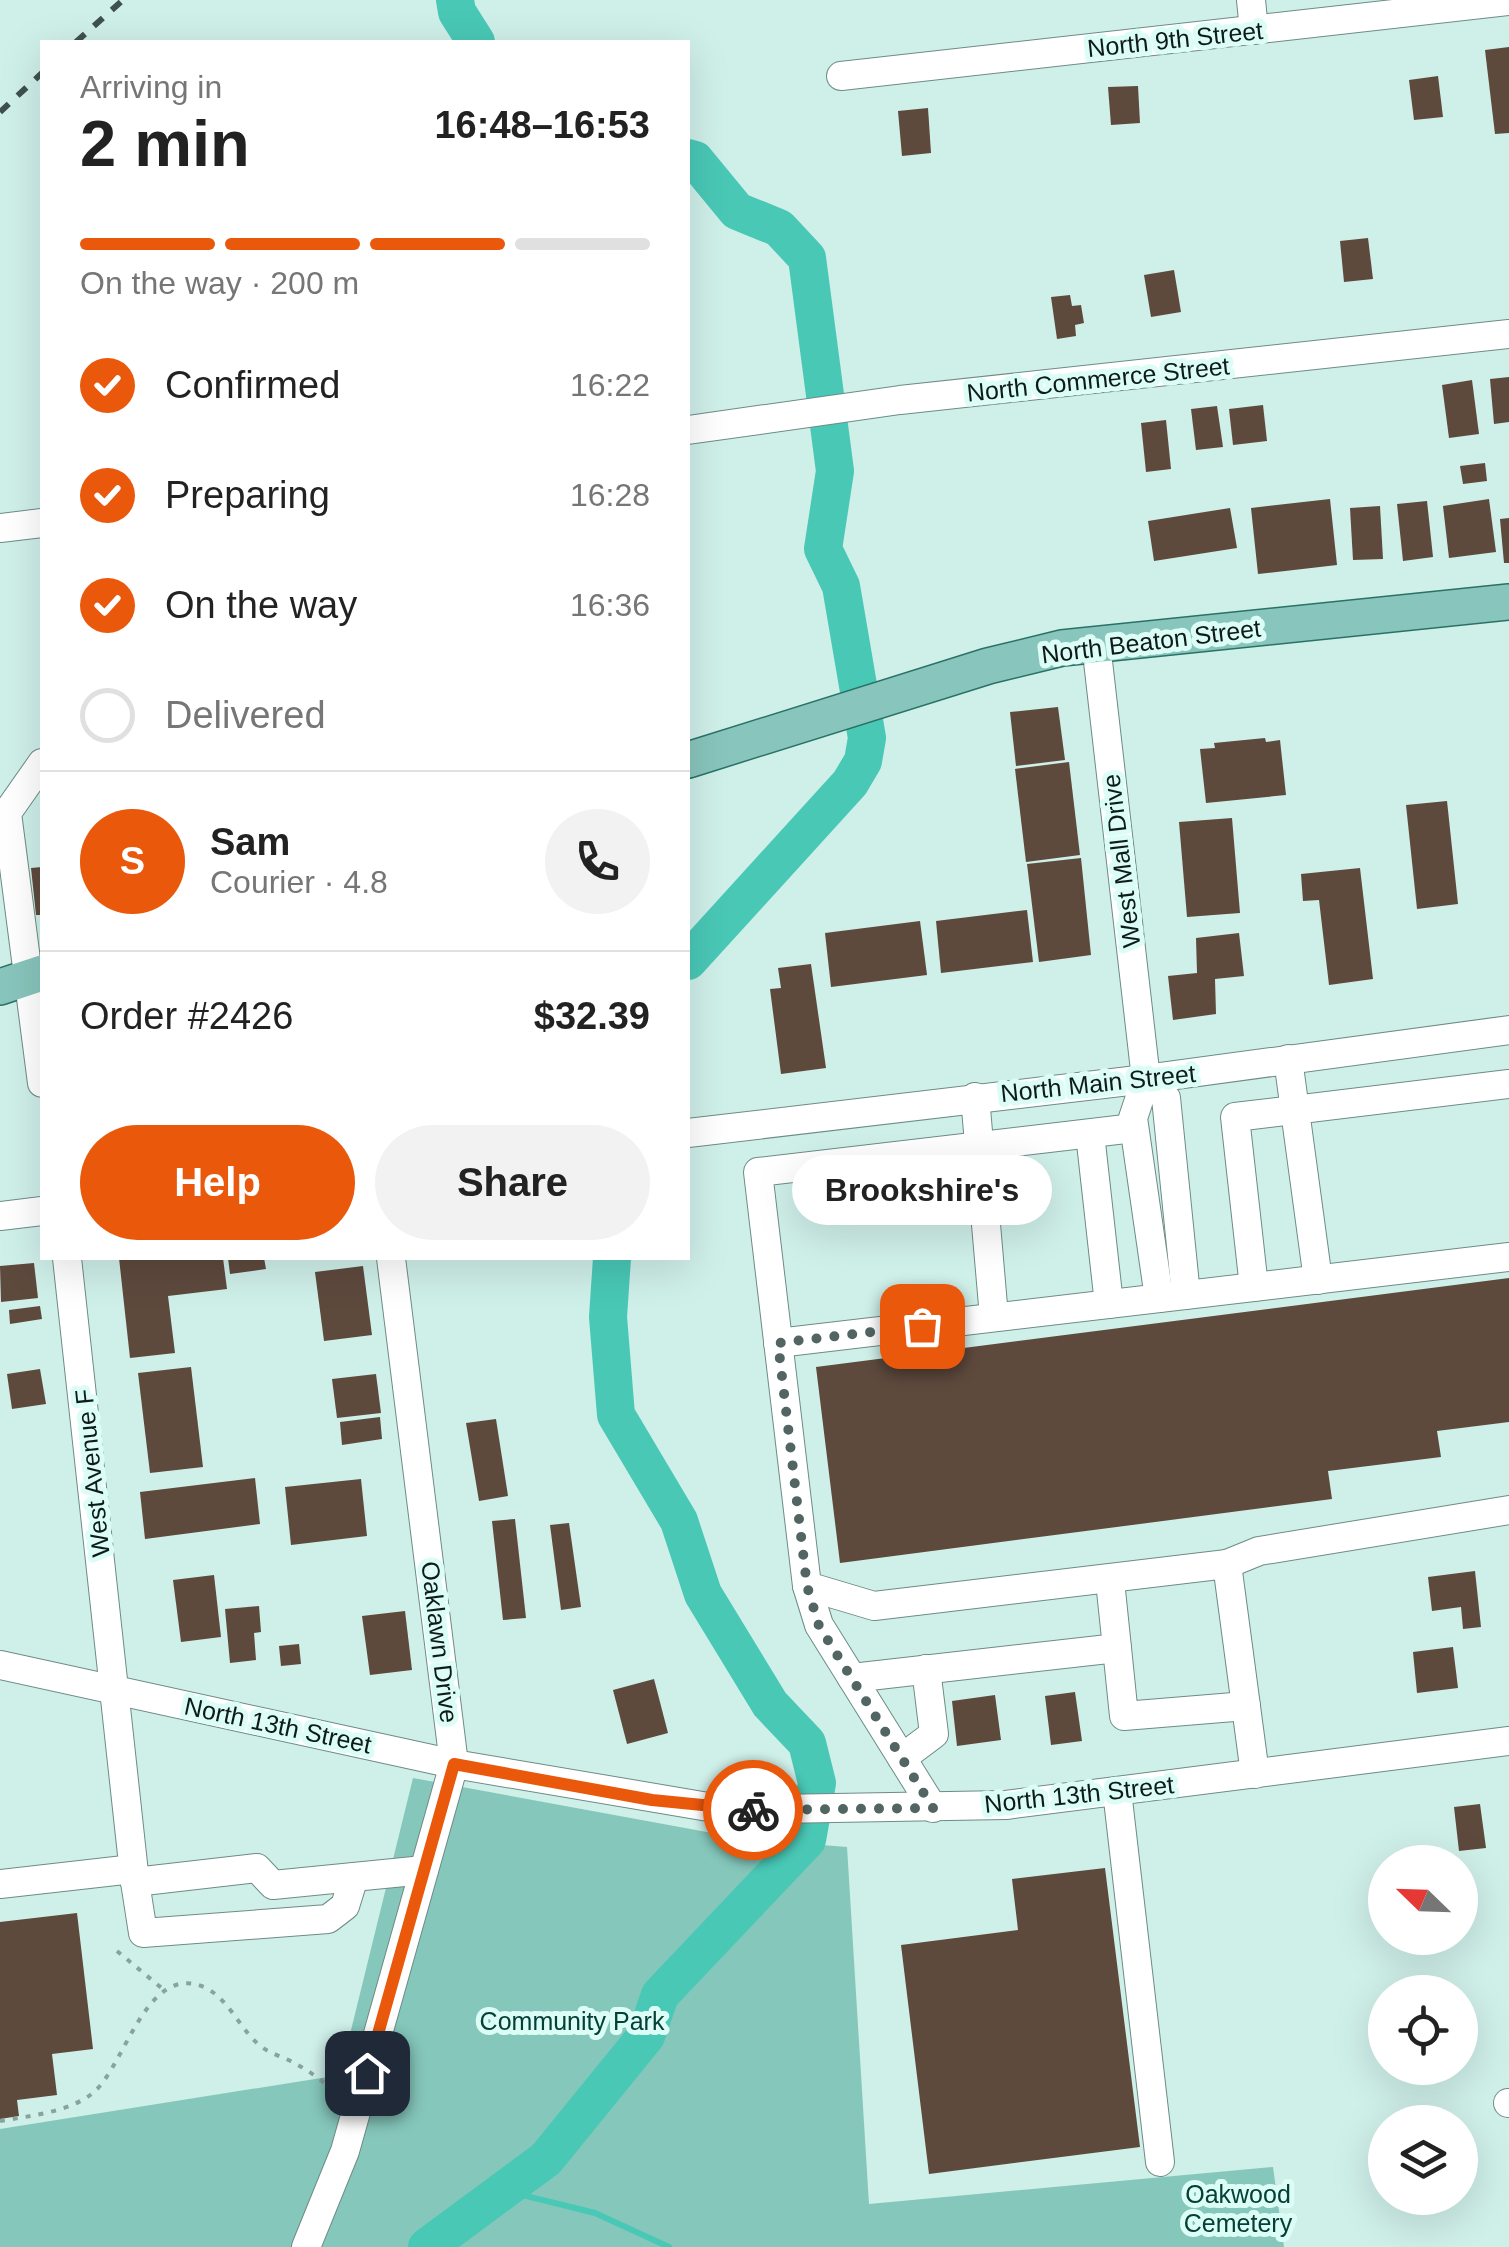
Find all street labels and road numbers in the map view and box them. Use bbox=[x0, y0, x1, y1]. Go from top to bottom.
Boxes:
street label: North 9th Street bbox=[1086, 16, 1264, 62]
street label: North Commerce Street bbox=[965, 351, 1231, 407]
street label: North Beaton Street bbox=[1040, 614, 1262, 668]
street label: West Mall Drive bbox=[1096, 773, 1146, 949]
street label: North Main Street bbox=[999, 1059, 1197, 1107]
street label: West Avenue F bbox=[69, 1388, 115, 1558]
street label: Oaklawn Drive bbox=[416, 1560, 464, 1724]
street label: North 13th Street bbox=[182, 1692, 374, 1758]
street label: North 13th Street bbox=[983, 1770, 1175, 1818]

